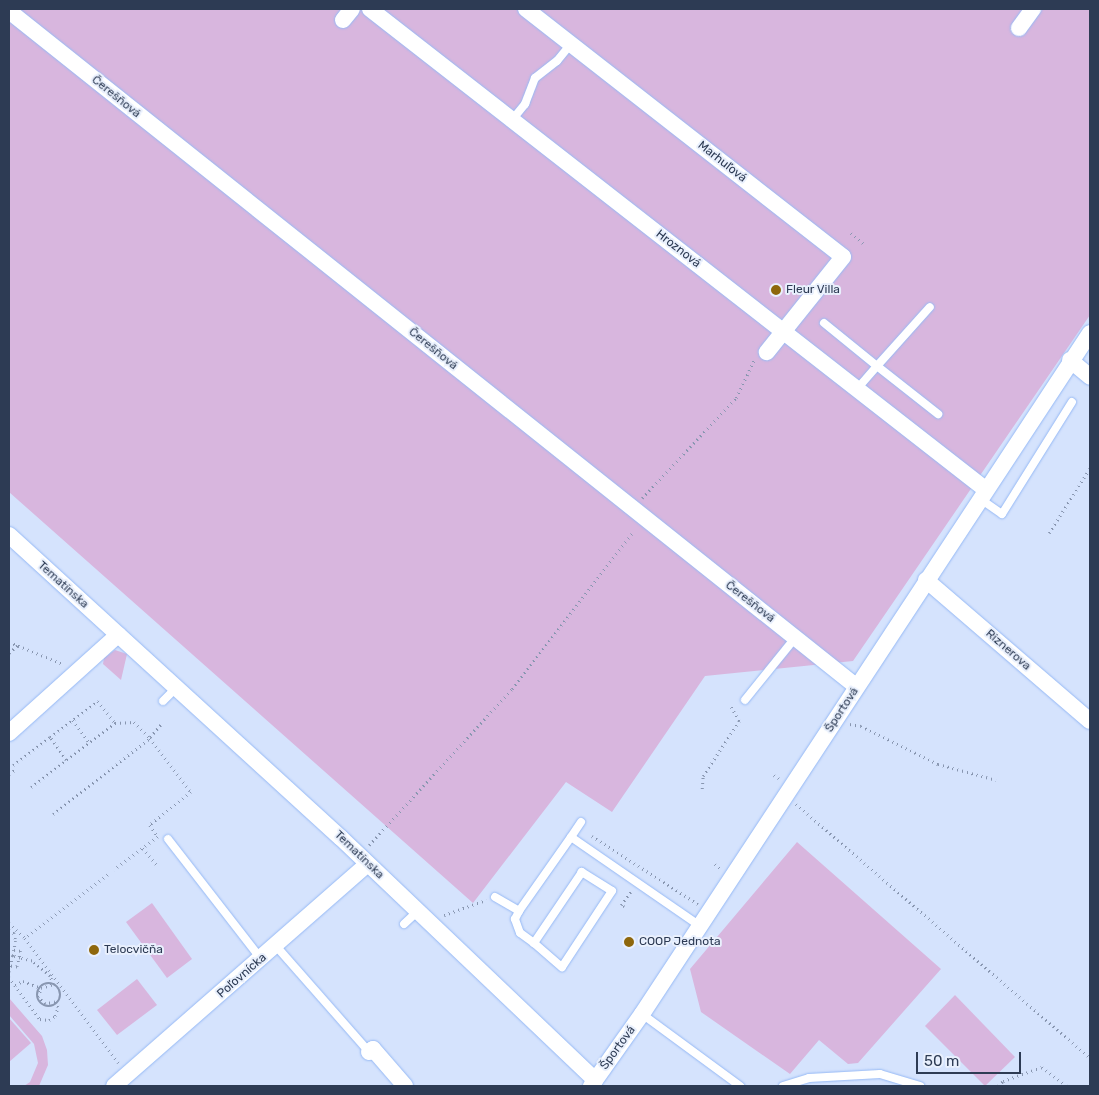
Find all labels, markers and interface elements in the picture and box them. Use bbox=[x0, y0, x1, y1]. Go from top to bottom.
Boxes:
street label: Čerešňová bbox=[89, 73, 143, 121]
street label: Marhuľová bbox=[695, 138, 749, 186]
street label: Hroznová bbox=[653, 227, 703, 271]
place label: Fleur Villa bbox=[786, 283, 841, 297]
marker: Fleur Villa bbox=[770, 284, 782, 296]
street label: Čerešňová bbox=[406, 325, 460, 373]
street label: Tematínska bbox=[35, 558, 91, 612]
street label: Čerešňová bbox=[722, 578, 778, 626]
street label: Riznerova bbox=[983, 627, 1033, 673]
street label: Športová bbox=[822, 685, 862, 735]
street label: Tematínska bbox=[331, 828, 387, 882]
place label: COOP Jednota bbox=[639, 935, 721, 949]
marker: COOP Jednota bbox=[623, 936, 635, 948]
place label: Telocvičňa bbox=[104, 943, 163, 957]
marker: Telocvičňa bbox=[88, 944, 100, 956]
street label: Poľovnícka bbox=[214, 951, 270, 1001]
street label: Športová bbox=[597, 1023, 639, 1073]
scale bar bbox=[919, 1042, 1024, 1074]
text: 50 m bbox=[924, 1052, 959, 1070]

